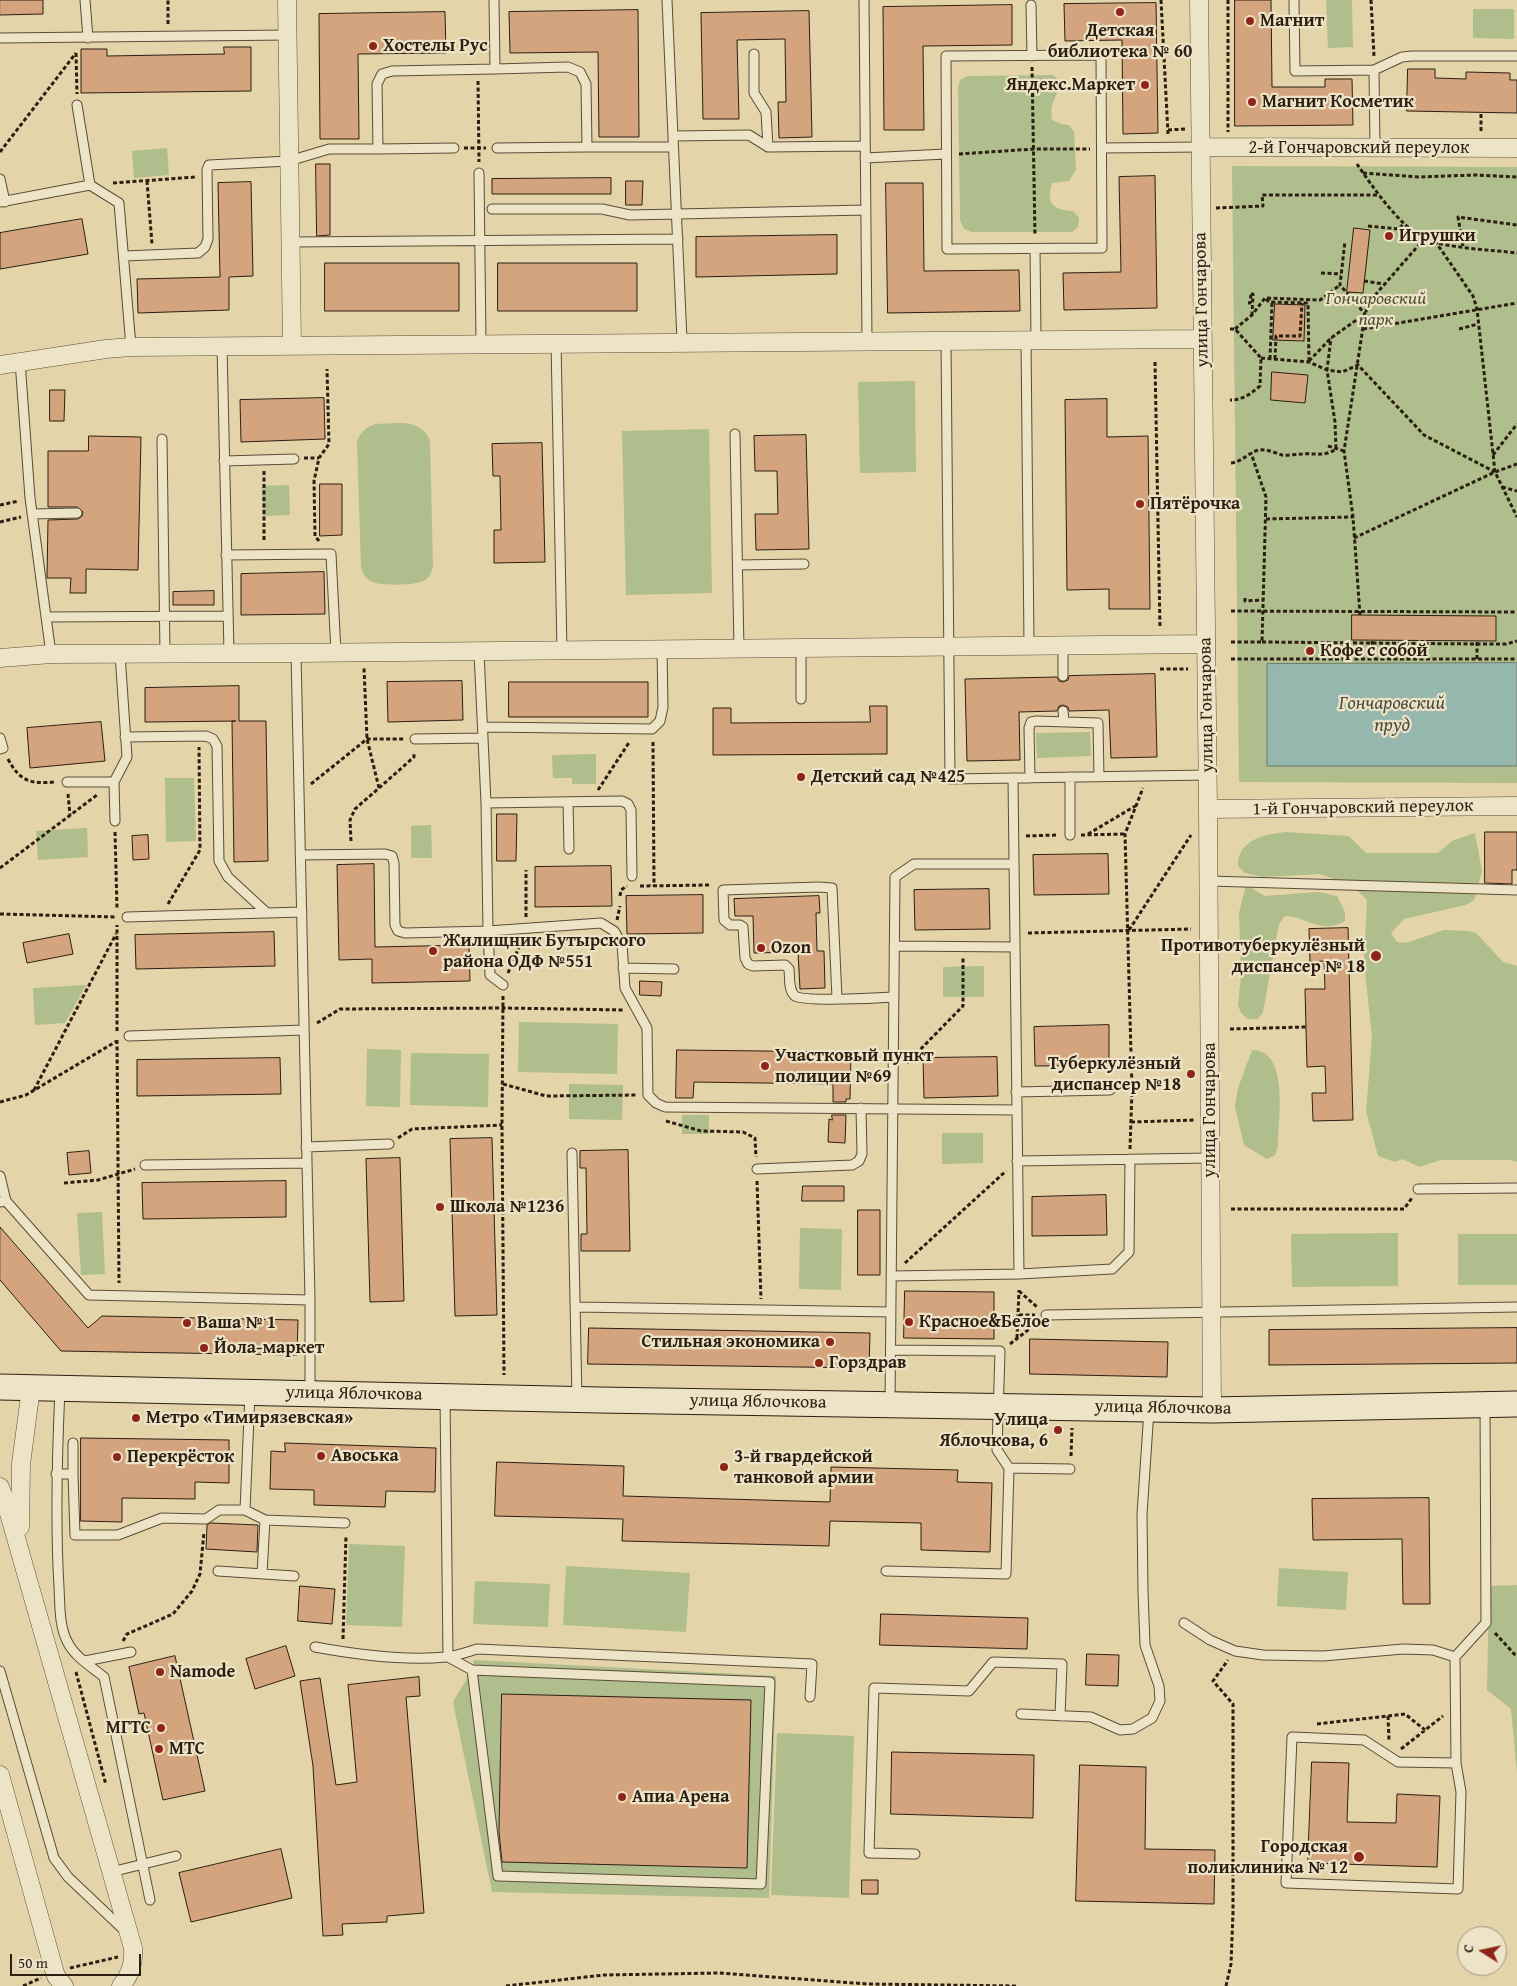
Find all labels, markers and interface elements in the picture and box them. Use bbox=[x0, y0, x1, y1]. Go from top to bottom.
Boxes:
marker: Детская библиотека № 60 bbox=[1114, 6, 1126, 18]
place label: Магнит bbox=[1260, 10, 1324, 32]
marker: Магнит bbox=[1244, 15, 1256, 27]
place label: Детская библиотека № 60 bbox=[1048, 20, 1192, 62]
place label: Хостелы Рус bbox=[383, 35, 487, 57]
marker: Хостелы Рус bbox=[367, 40, 379, 52]
place label: Яндекс.Маркет bbox=[1006, 74, 1135, 96]
marker: Яндекс.Маркет bbox=[1139, 79, 1151, 91]
place label: Магнит Косметик bbox=[1262, 91, 1414, 113]
marker: Магнит Косметик bbox=[1246, 96, 1258, 108]
street label: 2-й Гончаровский переулок bbox=[1249, 137, 1469, 159]
place label: Игрушки bbox=[1399, 225, 1476, 247]
marker: Игрушки bbox=[1383, 230, 1395, 242]
street label: улица Гончарова bbox=[1190, 232, 1214, 368]
park label: Гончаровский парк bbox=[1326, 288, 1426, 330]
place label: Пятёрочка bbox=[1150, 493, 1240, 515]
marker: Пятёрочка bbox=[1134, 498, 1146, 510]
street label: улица Гончарова bbox=[1195, 637, 1219, 773]
place label: Кофе с собой bbox=[1320, 640, 1428, 662]
marker: Кофе с собой bbox=[1304, 645, 1316, 657]
water label: Гончаровский пруд bbox=[1339, 693, 1445, 737]
place label: Детский сад №425 bbox=[811, 766, 965, 788]
marker: Детский сад №425 bbox=[795, 771, 807, 783]
street label: 1-й Гончаровский переулок bbox=[1252, 795, 1474, 821]
place label: Жилищник Бутырского района ОДФ №551 bbox=[443, 930, 646, 972]
place label: Противотуберкулёзный диспансер № 18 bbox=[1161, 935, 1365, 978]
place label: Ozon bbox=[771, 937, 811, 959]
marker: Ozon bbox=[755, 942, 767, 954]
marker: Жилищник Бутырского района ОДФ №551 bbox=[427, 945, 439, 957]
marker: Противотуберкулёзный диспансер № 18 bbox=[1369, 949, 1383, 963]
street label: улица Гончарова bbox=[1199, 1042, 1221, 1178]
place label: Участковый пункт полиции №69 bbox=[775, 1045, 934, 1088]
place label: Туберкулёзный диспансер №18 bbox=[1048, 1053, 1181, 1096]
marker: Участковый пункт полиции №69 bbox=[759, 1060, 771, 1072]
marker: Туберкулёзный диспансер №18 bbox=[1185, 1068, 1197, 1080]
place label: Школа №1236 bbox=[450, 1196, 564, 1218]
marker: Школа №1236 bbox=[434, 1201, 446, 1213]
place label: Красное&Белое bbox=[919, 1311, 1050, 1333]
place label: Ваша № 1 bbox=[197, 1312, 276, 1334]
marker: Красное&Белое bbox=[903, 1316, 915, 1328]
marker: Ваша № 1 bbox=[181, 1317, 193, 1329]
place label: Стильная экономика bbox=[641, 1331, 820, 1353]
marker: Стильная экономика bbox=[824, 1336, 836, 1348]
place label: Йола-маркет bbox=[214, 1337, 324, 1359]
marker: Йола-маркет bbox=[198, 1342, 210, 1354]
place label: Горздрав bbox=[829, 1352, 907, 1374]
marker: Горздрав bbox=[813, 1357, 825, 1369]
street label: улица Яблочкова bbox=[285, 1382, 423, 1406]
street label: улица Яблочкова bbox=[689, 1390, 827, 1414]
street label: улица Яблочкова bbox=[1094, 1396, 1232, 1420]
place label: Метро «Тимирязевская» bbox=[146, 1407, 353, 1429]
place label: Улица Яблочкова, 6 bbox=[939, 1409, 1048, 1452]
marker: Метро «Тимирязевская» bbox=[130, 1412, 142, 1424]
marker: Улица Яблочкова, 6 bbox=[1052, 1424, 1064, 1436]
place label: Авоська bbox=[331, 1445, 399, 1467]
place label: Перекрёсток bbox=[127, 1446, 234, 1468]
place label: 3-й гвардейской танковой армии bbox=[734, 1446, 874, 1488]
marker: Авоська bbox=[315, 1450, 327, 1462]
marker: Перекрёсток bbox=[111, 1451, 123, 1463]
marker: 3-й гвардейской танковой армии bbox=[718, 1461, 730, 1473]
place label: Namode bbox=[170, 1661, 235, 1683]
marker: Namode bbox=[154, 1666, 166, 1678]
place label: МГТС bbox=[106, 1717, 151, 1739]
marker: МГТС bbox=[155, 1722, 167, 1734]
place label: МТС bbox=[169, 1738, 205, 1760]
marker: МТС bbox=[153, 1743, 165, 1755]
place label: Апиа Арена bbox=[632, 1786, 730, 1808]
marker: Апиа Арена bbox=[616, 1791, 628, 1803]
place label: Городская поликлиника № 12 bbox=[1188, 1836, 1348, 1878]
marker: Городская поликлиника № 12 bbox=[1352, 1850, 1366, 1864]
north arrow bbox=[1457, 1926, 1507, 1976]
text: С bbox=[1458, 1943, 1479, 1954]
scale bar bbox=[12, 1944, 144, 1976]
text: 50 m bbox=[18, 1952, 48, 1973]

